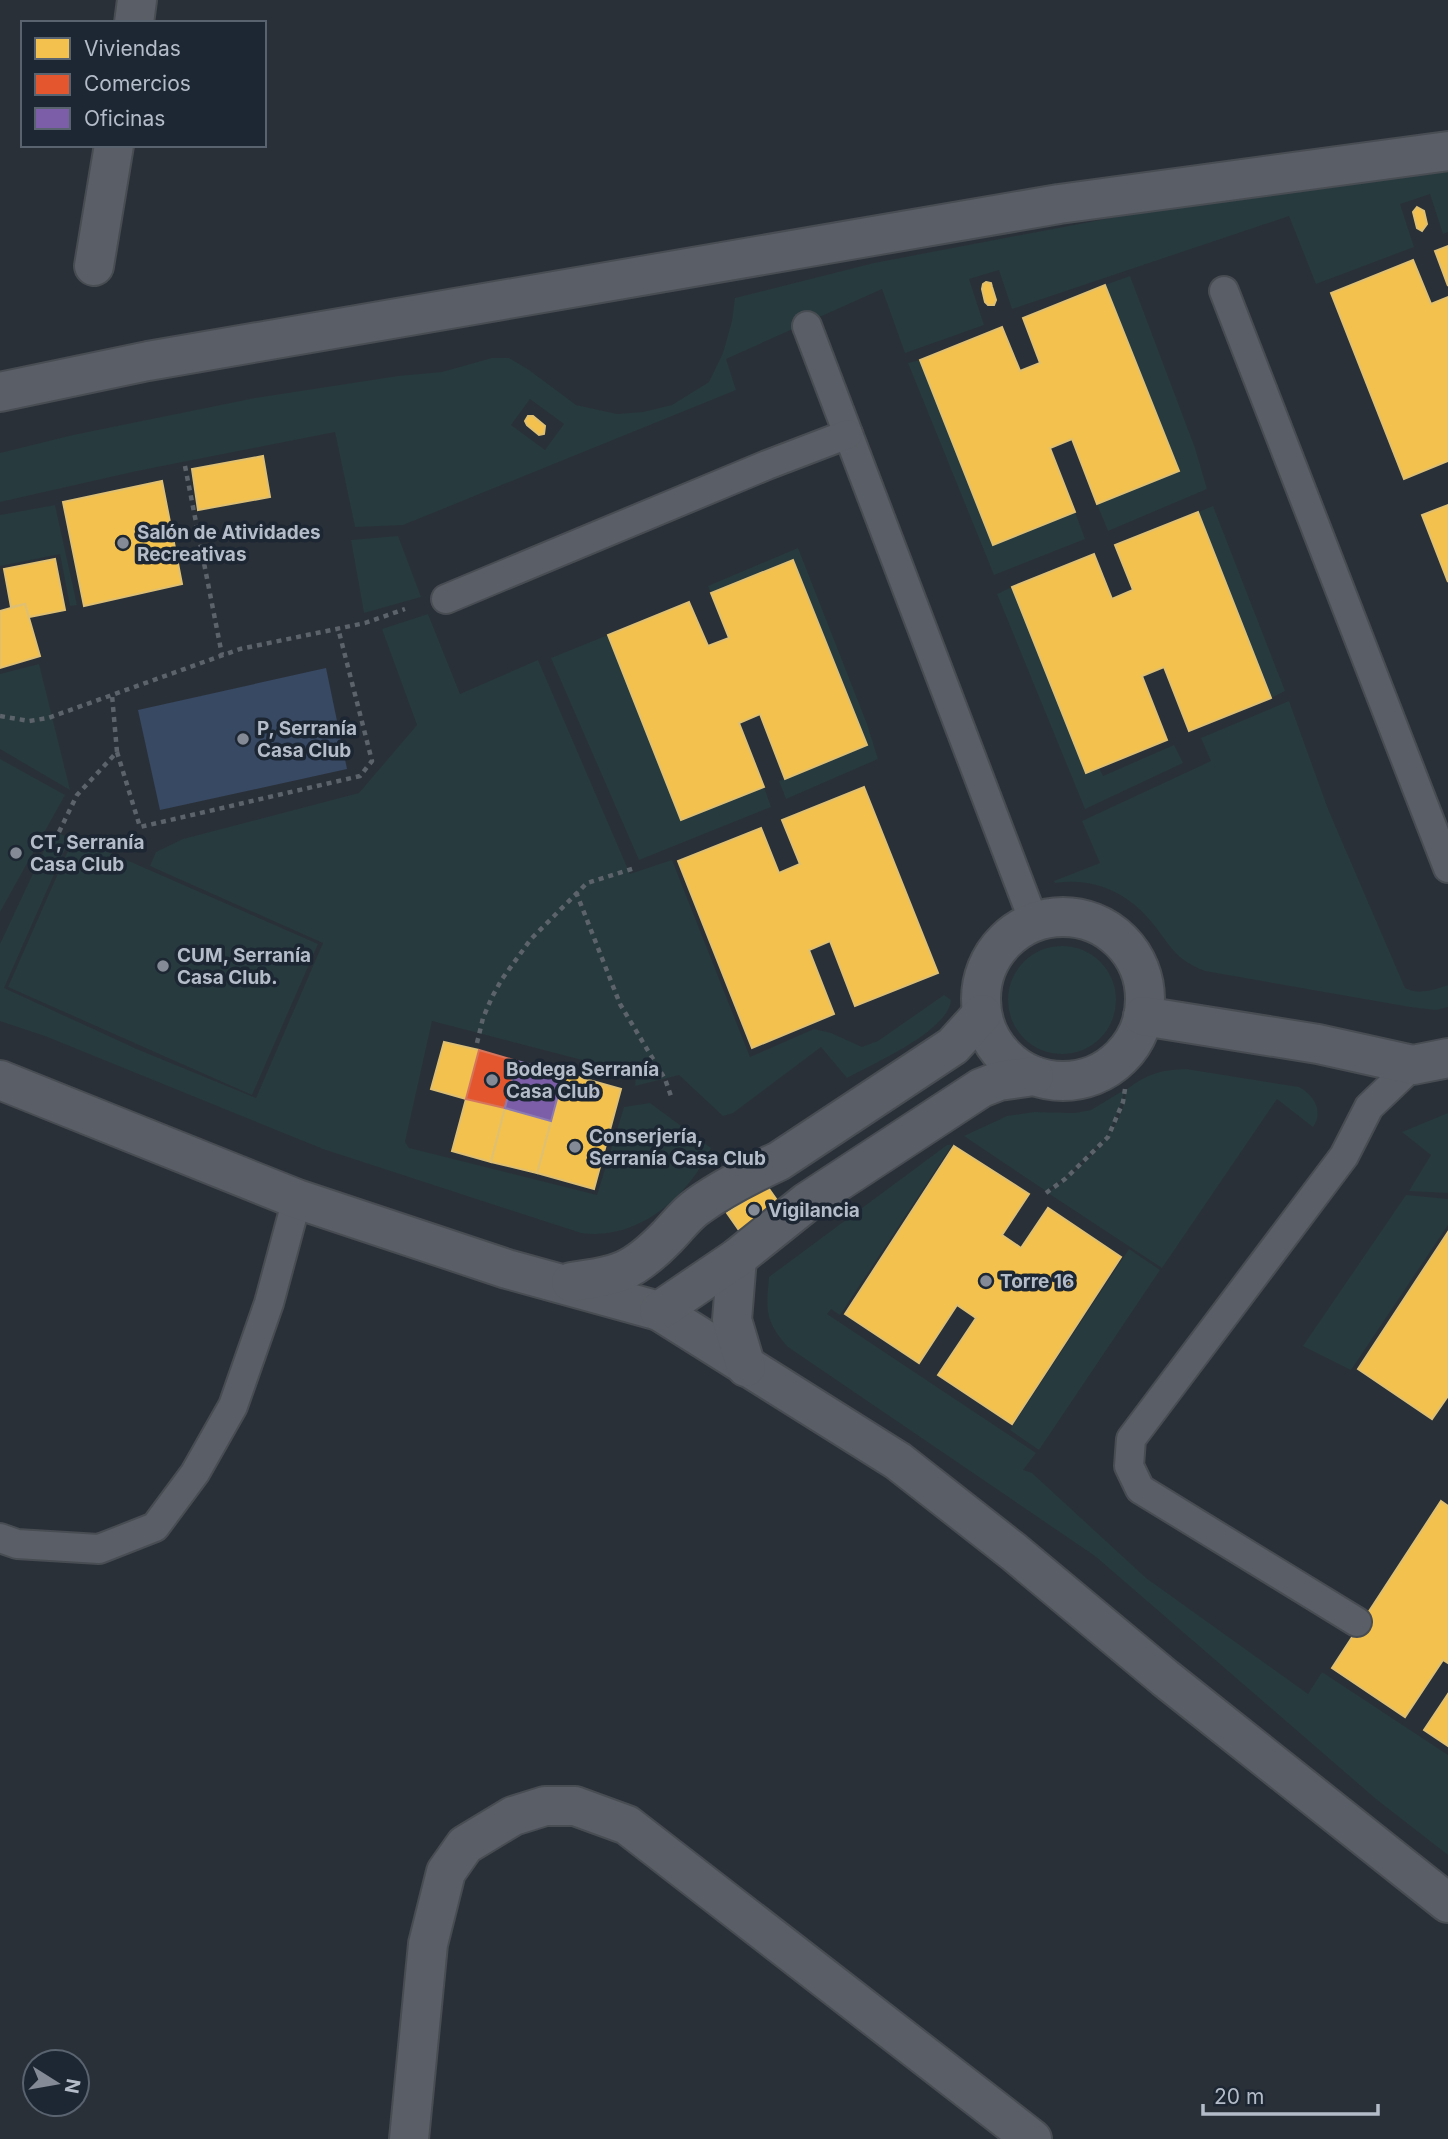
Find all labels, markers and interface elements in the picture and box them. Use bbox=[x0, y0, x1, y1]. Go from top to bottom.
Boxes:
legend bbox=[21, 21, 266, 147]
text: Viviendas bbox=[84, 36, 181, 61]
text: Comercios bbox=[84, 71, 191, 96]
text: Oficinas bbox=[84, 106, 165, 131]
place label: Salón de Atividades Recreativas bbox=[137, 521, 321, 566]
marker: Salón de Atividades Recreativas bbox=[115, 535, 131, 551]
place label: P, Serranía Casa Club bbox=[257, 717, 357, 762]
marker: P, Serranía Casa Club bbox=[235, 731, 251, 747]
place label: CT, Serranía Casa Club bbox=[30, 831, 145, 876]
marker: CT, Serranía Casa Club bbox=[8, 845, 24, 861]
place label: CUM, Serranía Casa Club. bbox=[177, 944, 311, 989]
marker: CUM, Serranía Casa Club. bbox=[155, 958, 171, 974]
place label: Bodega Serranía Casa Club bbox=[506, 1058, 659, 1103]
marker: Bodega Serranía Casa Club bbox=[484, 1072, 500, 1088]
place label: Conserjería, Serranía Casa Club bbox=[589, 1125, 766, 1170]
marker: Conserjería, Serranía Casa Club bbox=[567, 1139, 583, 1155]
place label: Vigilancia bbox=[768, 1199, 860, 1222]
marker: Vigilancia bbox=[746, 1202, 762, 1218]
place label: Torre 16 bbox=[1000, 1270, 1074, 1293]
marker: Torre 16 bbox=[978, 1273, 994, 1289]
north arrow bbox=[21, 2048, 91, 2118]
scale bar bbox=[1203, 2072, 1378, 2116]
text: N bbox=[60, 2077, 85, 2095]
text: 20 m bbox=[1214, 2084, 1264, 2109]

